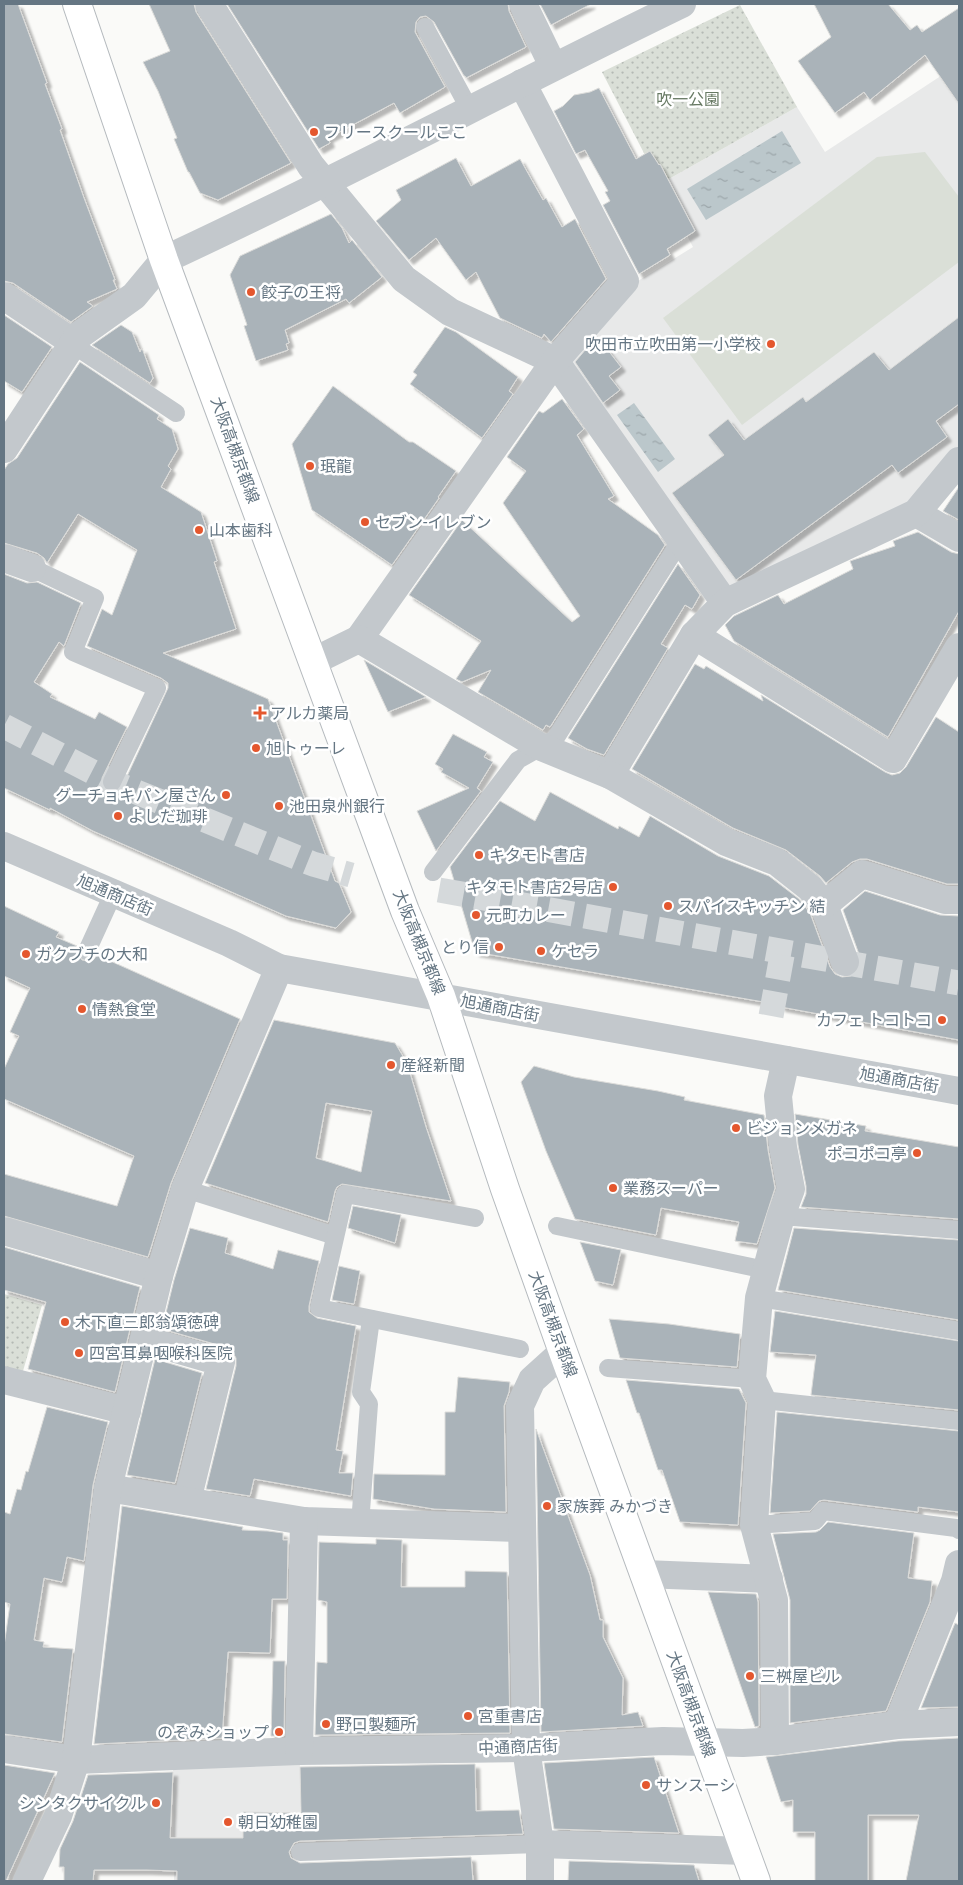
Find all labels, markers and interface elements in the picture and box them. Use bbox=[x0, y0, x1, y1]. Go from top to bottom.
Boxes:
park label: 吹一公園 bbox=[656, 90, 720, 109]
place label: フリースクールここ bbox=[324, 123, 467, 142]
marker: フリースクールここ bbox=[308, 126, 320, 138]
place label: 餃子の王将 bbox=[261, 283, 341, 302]
marker: 餃子の王将 bbox=[245, 286, 257, 298]
place label: 吹田市立吹田第一小学校 bbox=[585, 335, 761, 354]
marker: 吹田市立吹田第一小学校 bbox=[765, 338, 777, 350]
street label: 大阪高槻京都線 bbox=[207, 394, 263, 506]
place label: 珉龍 bbox=[320, 457, 352, 476]
marker: 珉龍 bbox=[304, 460, 316, 472]
place label: セブン-イレブン bbox=[375, 513, 491, 532]
marker: セブン-イレブン bbox=[359, 516, 371, 528]
place label: 山本歯科 bbox=[209, 521, 273, 540]
marker: 山本歯科 bbox=[193, 524, 205, 536]
place label: アルカ薬局 bbox=[270, 704, 349, 723]
marker: アルカ薬局 bbox=[254, 707, 266, 719]
place label: 旭トゥーレ bbox=[266, 739, 346, 758]
marker: 旭トゥーレ bbox=[250, 742, 262, 754]
place label: グーチョキパン屋さん bbox=[55, 786, 216, 805]
marker: グーチョキパン屋さん bbox=[220, 789, 232, 801]
place label: 池田泉州銀行 bbox=[289, 797, 385, 816]
marker: 池田泉州銀行 bbox=[273, 800, 285, 812]
place label: よしだ珈琲 bbox=[128, 807, 208, 826]
marker: よしだ珈琲 bbox=[112, 810, 124, 822]
place label: キタモト書店 bbox=[489, 846, 585, 865]
marker: キタモト書店 bbox=[473, 849, 485, 861]
street label: 旭通商店街 bbox=[74, 871, 156, 919]
place label: キタモト書店2号店 bbox=[466, 878, 603, 897]
marker: キタモト書店2号店 bbox=[607, 881, 619, 893]
street label: 大阪高槻京都線 bbox=[389, 887, 449, 997]
place label: スパイスキッチン 結 bbox=[678, 897, 826, 916]
marker: スパイスキッチン 結 bbox=[662, 900, 674, 912]
place label: 元町カレー bbox=[486, 906, 566, 925]
marker: 元町カレー bbox=[470, 909, 482, 921]
place label: とり信 bbox=[441, 938, 489, 957]
marker: とり信 bbox=[493, 941, 505, 953]
place label: ケセラ bbox=[551, 942, 599, 961]
place label: ガクブチの大和 bbox=[36, 945, 148, 964]
marker: ケセラ bbox=[535, 945, 547, 957]
marker: ガクブチの大和 bbox=[20, 948, 32, 960]
street label: 旭通商店街 bbox=[459, 991, 541, 1025]
place label: 情熱食堂 bbox=[92, 1000, 156, 1019]
marker: 情熱食堂 bbox=[76, 1003, 88, 1015]
place label: カフェ トコトコ bbox=[816, 1011, 932, 1030]
marker: カフェ トコトコ bbox=[936, 1014, 948, 1026]
place label: 産経新聞 bbox=[401, 1056, 465, 1075]
marker: 産経新聞 bbox=[385, 1059, 397, 1071]
street label: 旭通商店街 bbox=[858, 1064, 940, 1096]
place label: ビジョンメガネ bbox=[746, 1119, 858, 1138]
marker: ビジョンメガネ bbox=[730, 1122, 742, 1134]
place label: ポコポコ亭 bbox=[827, 1144, 907, 1163]
marker: ポコポコ亭 bbox=[911, 1147, 923, 1159]
place label: 業務スーパー bbox=[623, 1179, 719, 1198]
marker: 業務スーパー bbox=[607, 1182, 619, 1194]
street label: 大阪高槻京都線 bbox=[525, 1268, 581, 1380]
place label: 木下直三郎翁頌徳碑 bbox=[75, 1313, 219, 1332]
marker: 木下直三郎翁頌徳碑 bbox=[59, 1316, 71, 1328]
place label: 四宮耳鼻咽喉科医院 bbox=[89, 1344, 233, 1363]
marker: 四宮耳鼻咽喉科医院 bbox=[73, 1347, 85, 1359]
place label: 家族葬 みかづき bbox=[557, 1497, 673, 1516]
marker: 家族葬 みかづき bbox=[541, 1500, 553, 1512]
street label: 大阪高槻京都線 bbox=[663, 1648, 719, 1760]
place label: 三桝屋ビル bbox=[760, 1667, 840, 1686]
marker: 三桝屋ビル bbox=[744, 1670, 756, 1682]
place label: 宮重書店 bbox=[478, 1707, 542, 1726]
marker: 宮重書店 bbox=[462, 1710, 474, 1722]
place label: 野口製麺所 bbox=[336, 1715, 416, 1734]
marker: 野口製麺所 bbox=[320, 1718, 332, 1730]
place label: のぞみショップ bbox=[157, 1723, 269, 1742]
marker: のぞみショップ bbox=[273, 1726, 285, 1738]
street label: 中通商店街 bbox=[478, 1736, 558, 1758]
place label: サンスーシ bbox=[656, 1776, 735, 1795]
marker: サンスーシ bbox=[640, 1779, 652, 1791]
place label: シンタクサイクル bbox=[19, 1794, 146, 1813]
marker: シンタクサイクル bbox=[150, 1797, 162, 1809]
place label: 朝日幼稚園 bbox=[238, 1813, 318, 1832]
marker: 朝日幼稚園 bbox=[222, 1816, 234, 1828]

